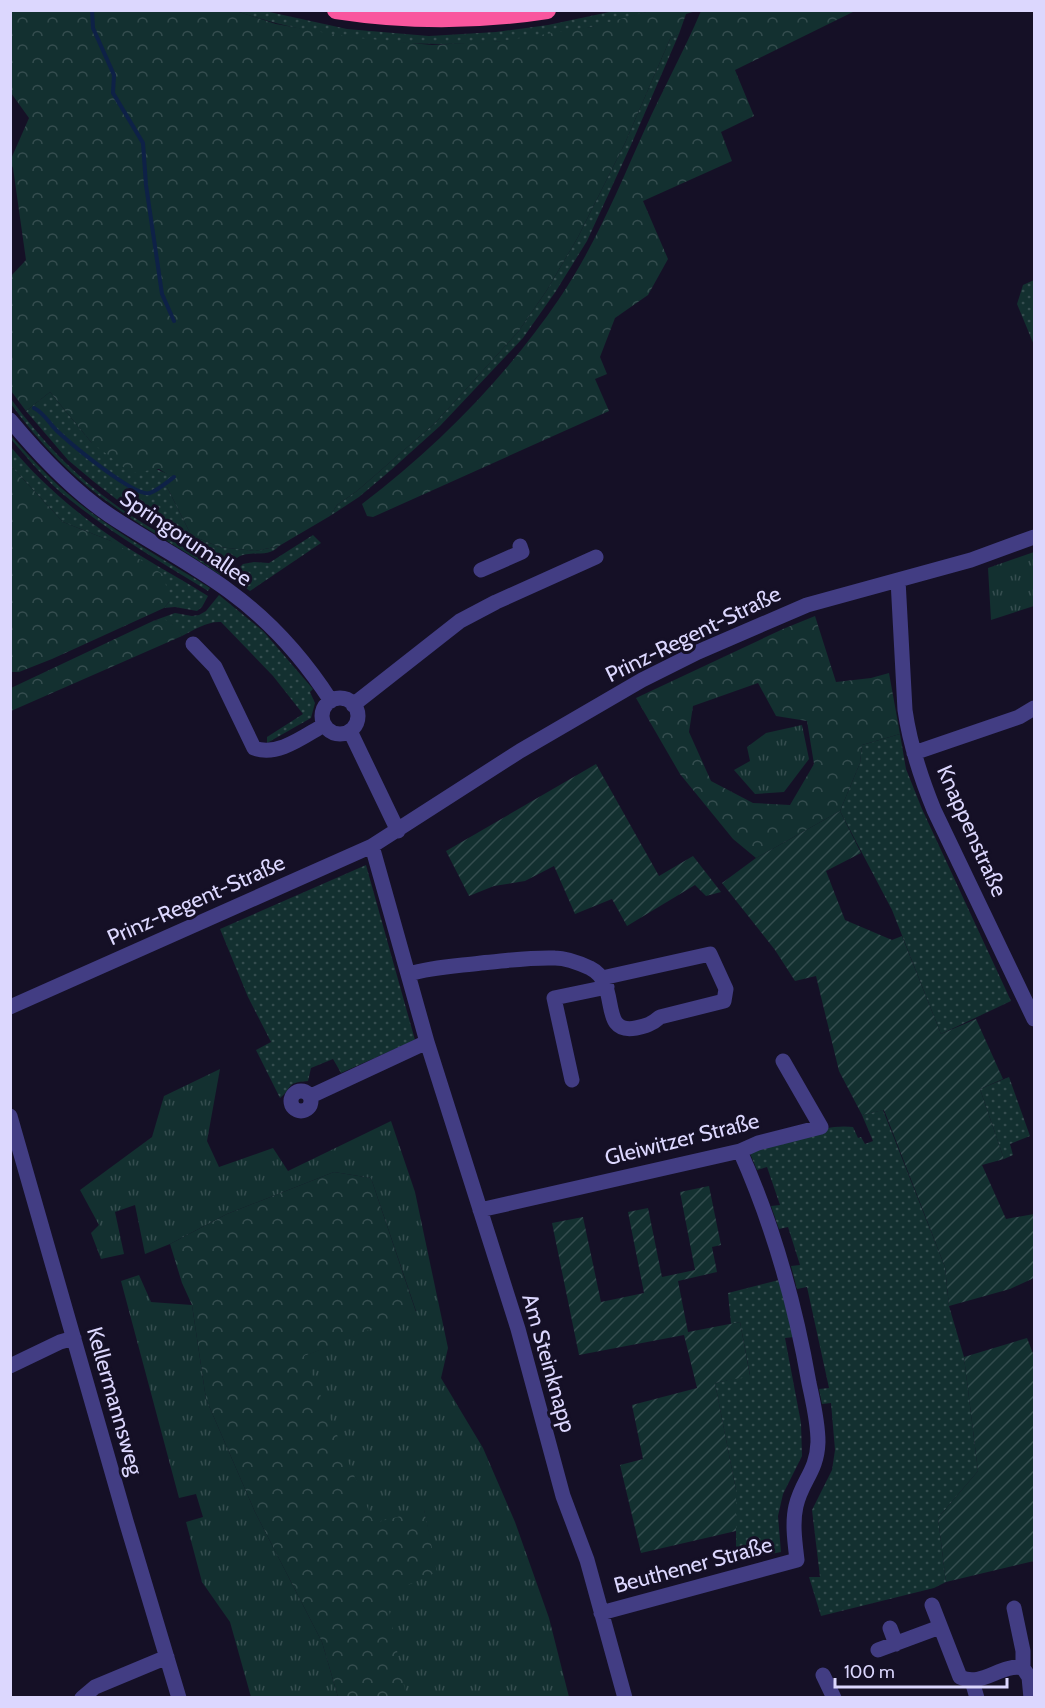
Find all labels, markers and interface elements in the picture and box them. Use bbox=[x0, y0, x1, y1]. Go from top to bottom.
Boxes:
street label: Springorumallee bbox=[115, 484, 257, 592]
street label: Prinz-Regent-Straße bbox=[601, 580, 785, 688]
street label: Knappenstraße bbox=[931, 761, 1013, 901]
street label: Prinz-Regent-Straße bbox=[103, 849, 289, 951]
street label: Gleiwitzer Straße bbox=[602, 1107, 762, 1171]
street label: Am Steinknapp bbox=[516, 1291, 582, 1435]
street label: Kellermannsweg bbox=[81, 1324, 149, 1479]
street label: Beuthener Straße bbox=[611, 1531, 775, 1599]
scale bar bbox=[835, 1651, 1008, 1689]
text: 100 m bbox=[844, 1661, 895, 1683]

